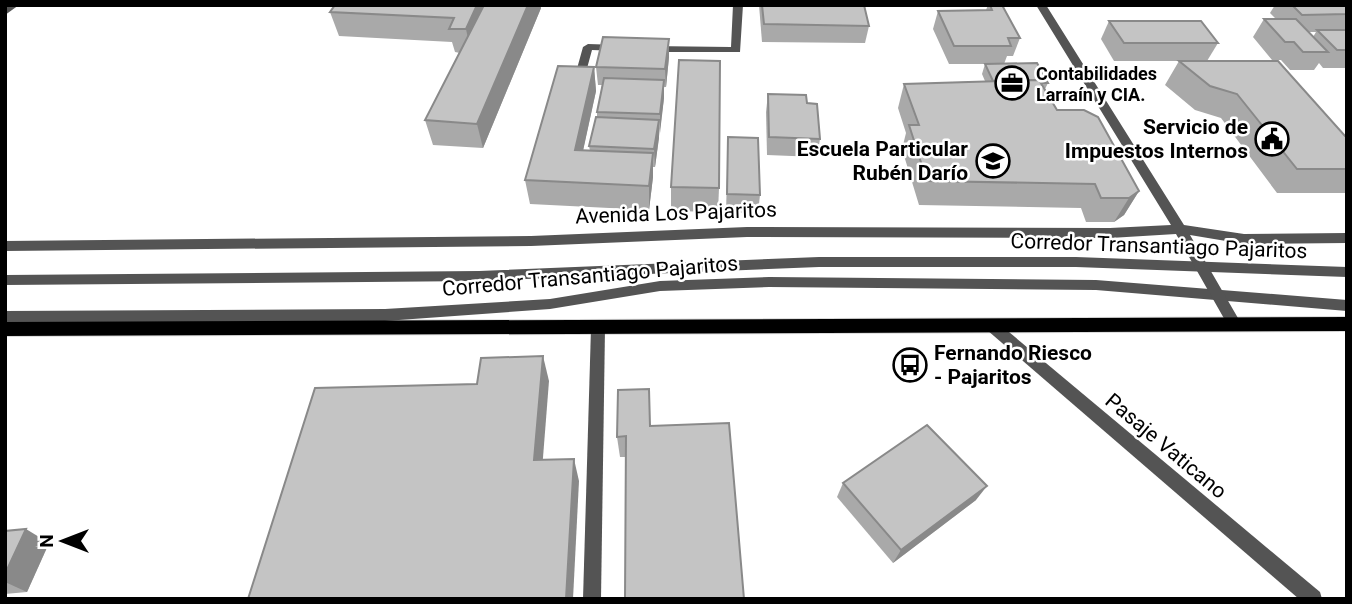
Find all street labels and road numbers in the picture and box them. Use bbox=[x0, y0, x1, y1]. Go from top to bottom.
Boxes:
street label: Avenida Los Pajaritos bbox=[575, 197, 777, 229]
street label: Corredor Transantiago Pajaritos bbox=[1010, 229, 1308, 263]
street label: Corredor Transantiago Pajaritos bbox=[441, 251, 739, 301]
street label: Pasaje Vaticano bbox=[1101, 388, 1231, 504]

